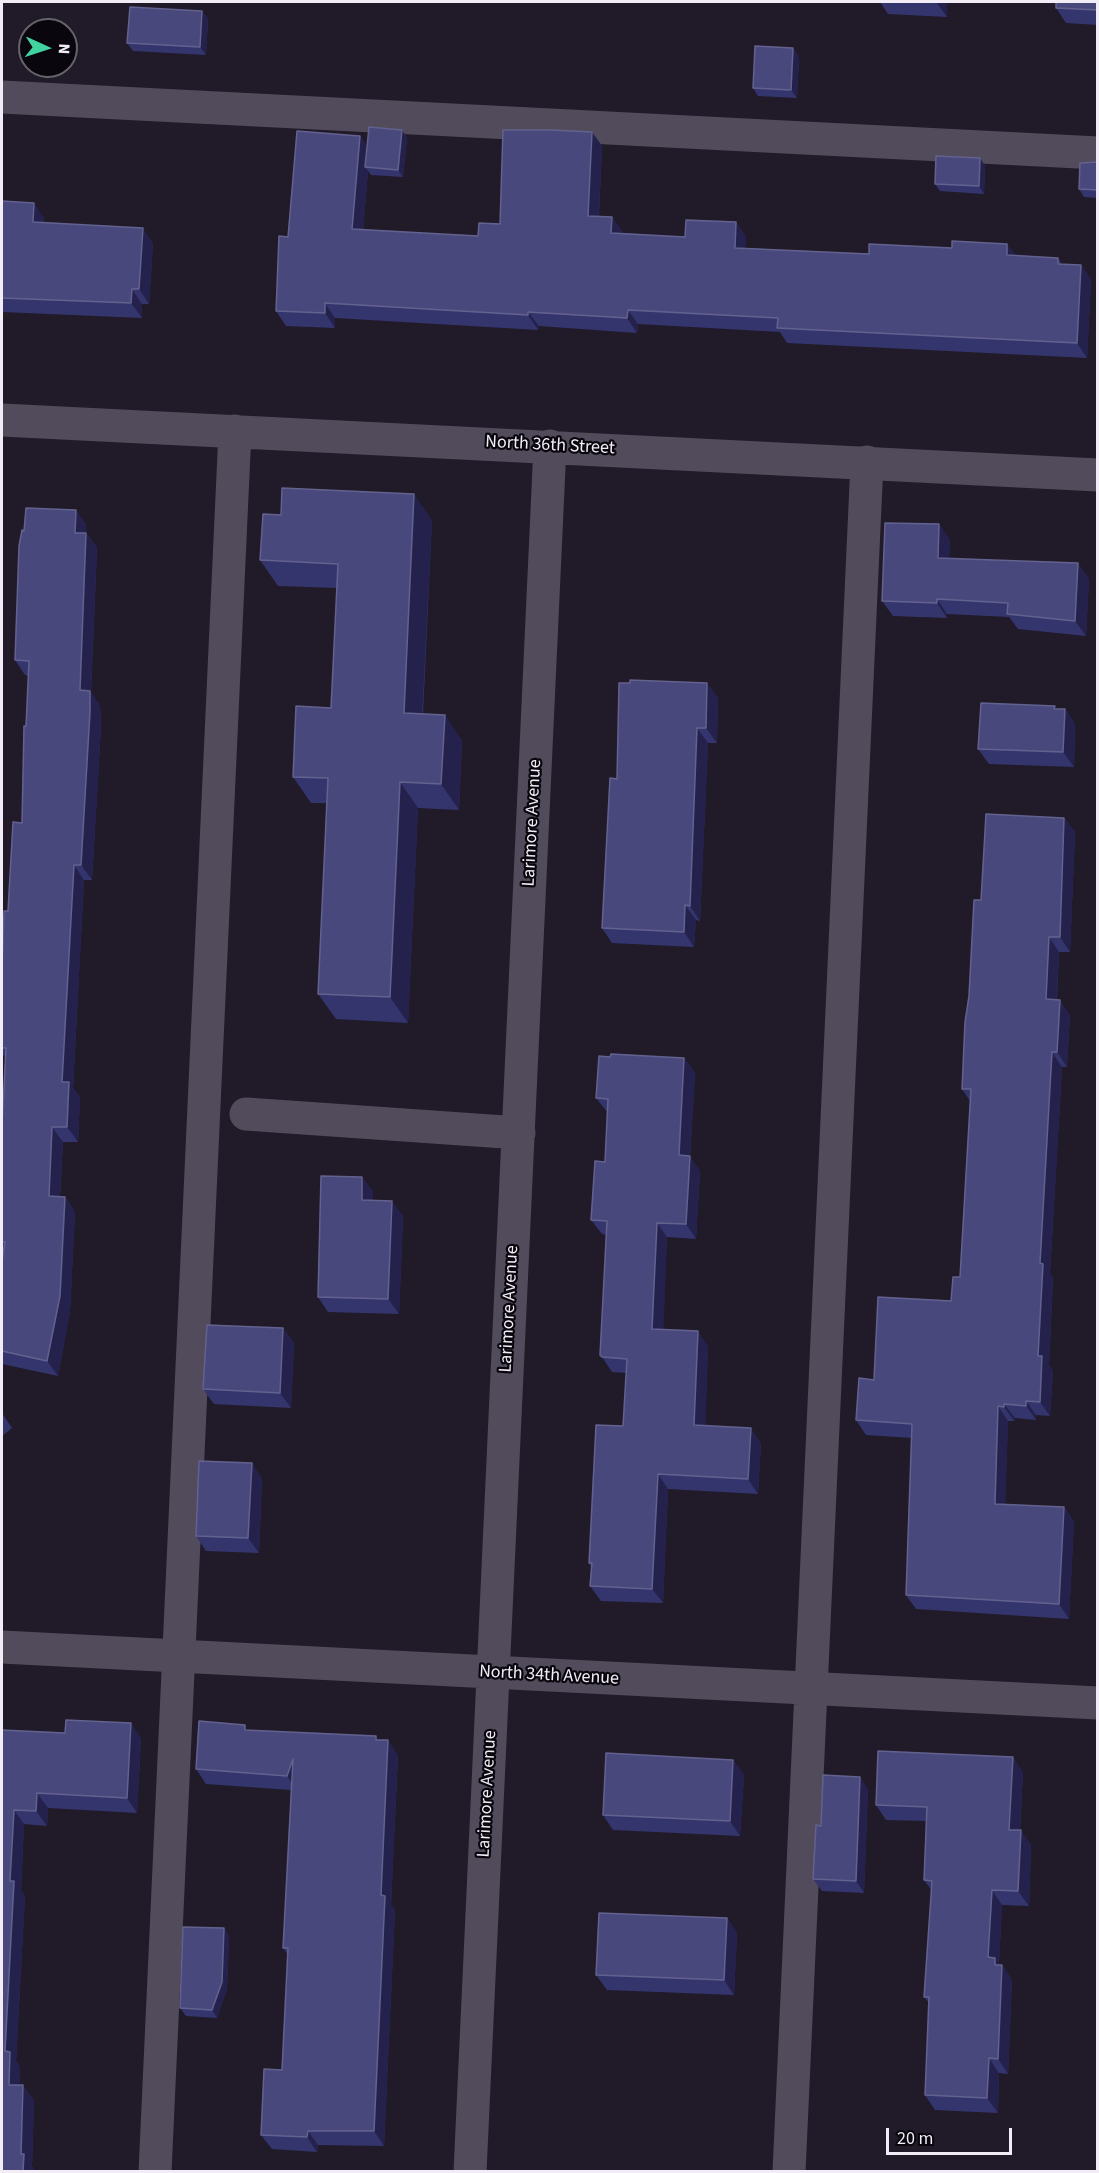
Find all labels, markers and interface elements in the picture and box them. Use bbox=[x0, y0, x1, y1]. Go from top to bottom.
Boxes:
north arrow bbox=[18, 18, 78, 78]
text: N bbox=[53, 43, 75, 55]
street label: North 36th Street bbox=[485, 432, 615, 460]
street label: Larimore Avenue bbox=[519, 759, 547, 887]
street label: Larimore Avenue bbox=[496, 1245, 524, 1373]
street label: North 34th Avenue bbox=[479, 1662, 619, 1690]
street label: Larimore Avenue bbox=[474, 1730, 502, 1858]
scale bar bbox=[889, 2116, 1015, 2154]
text: 20 m bbox=[897, 2126, 933, 2151]

